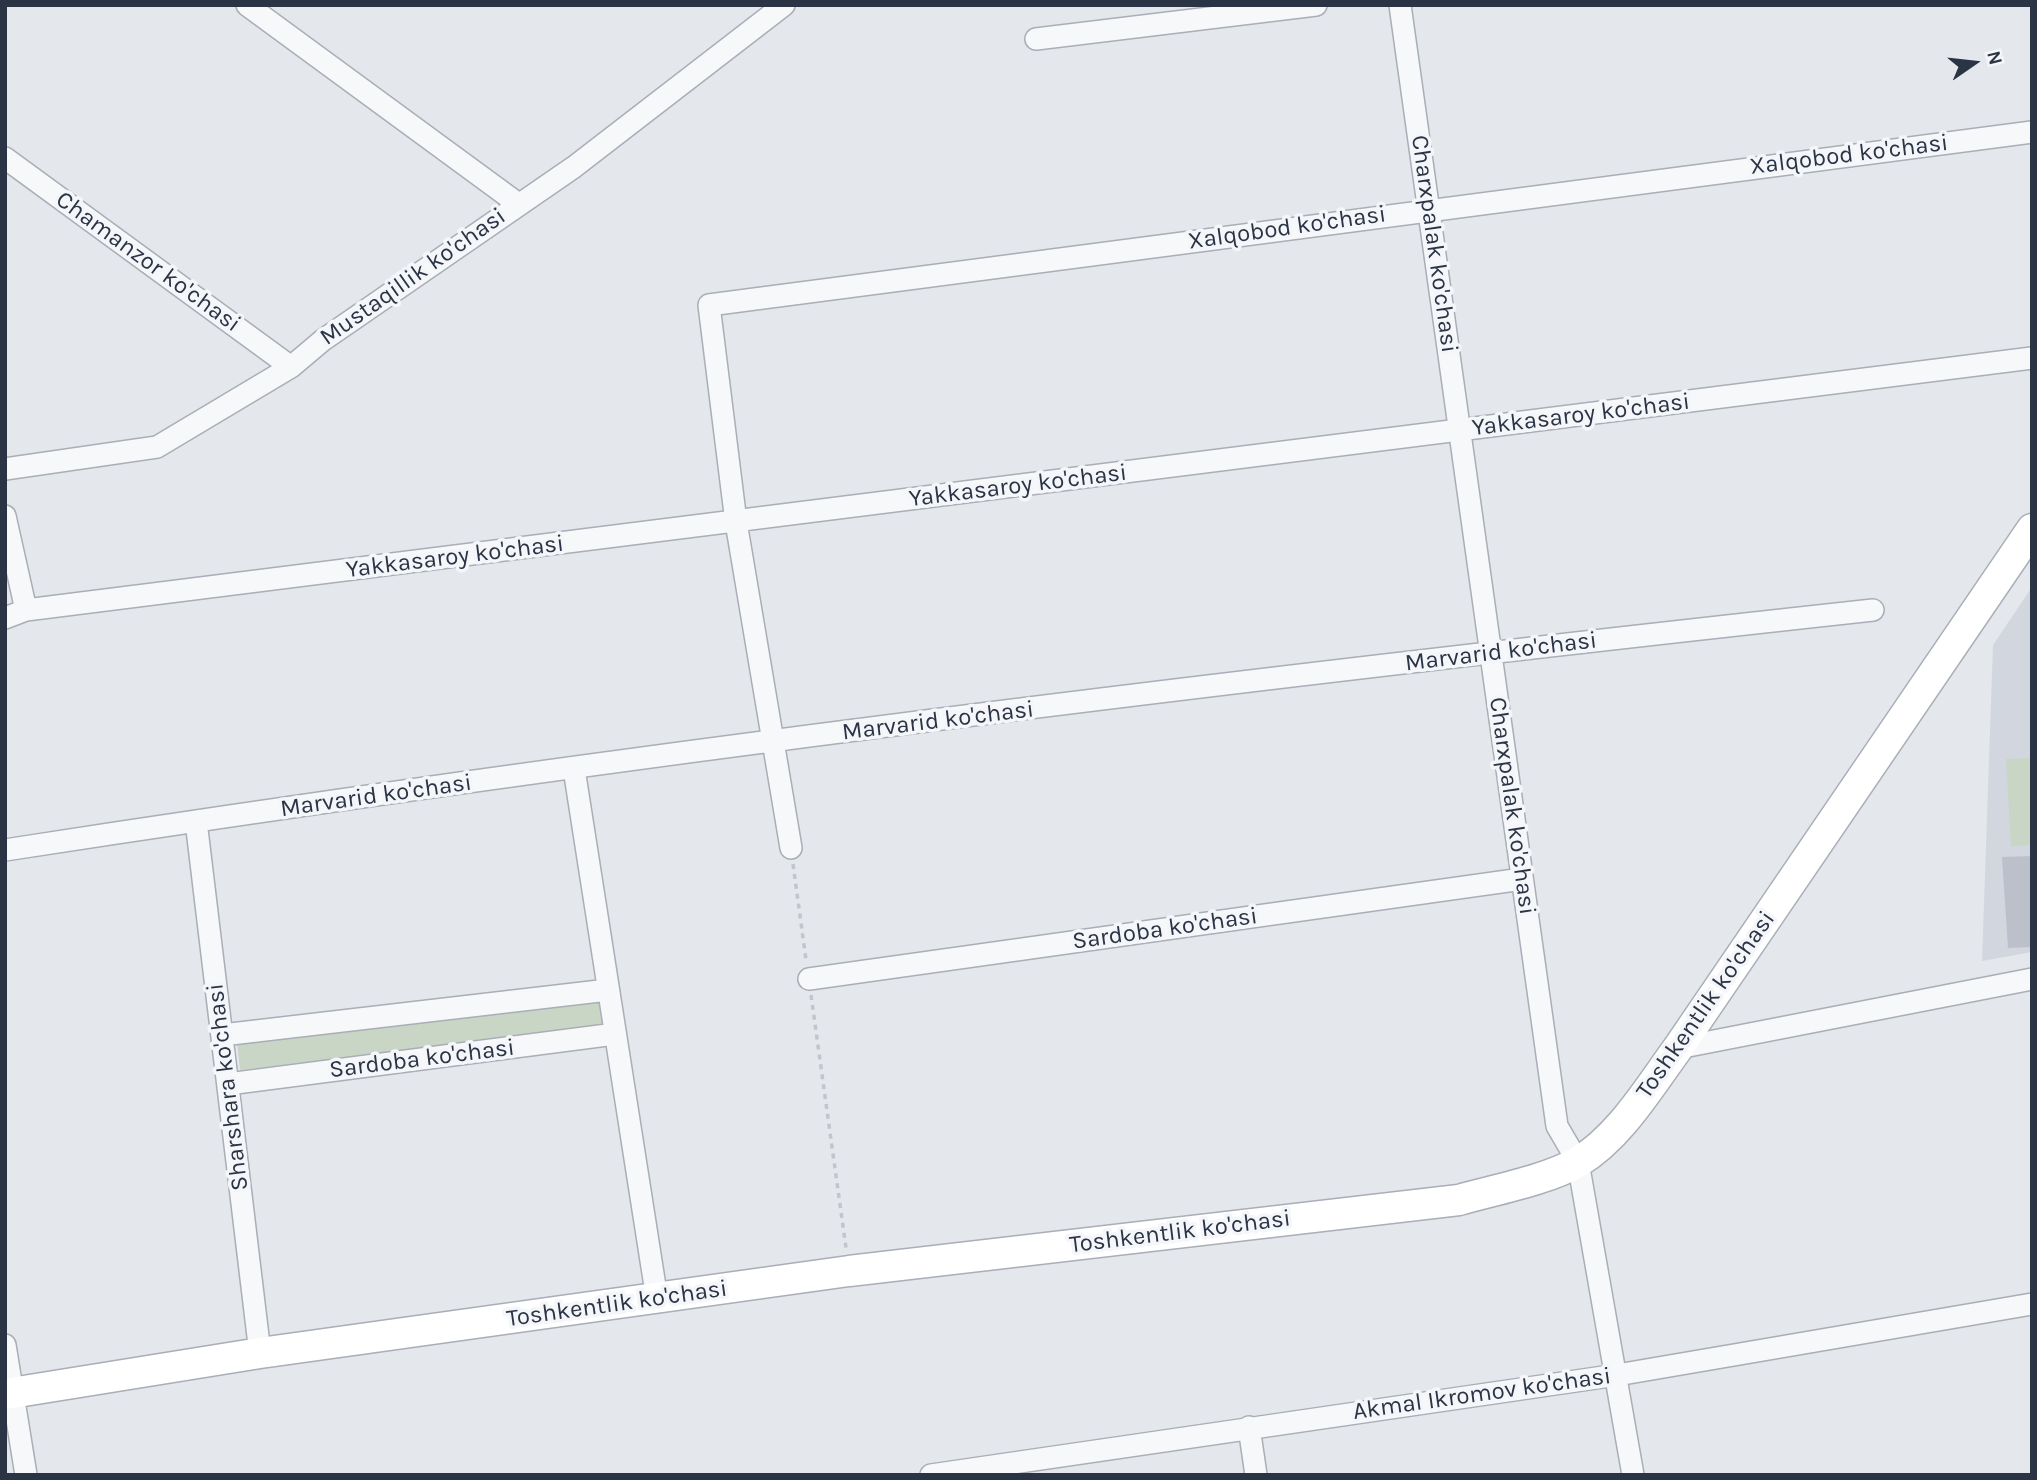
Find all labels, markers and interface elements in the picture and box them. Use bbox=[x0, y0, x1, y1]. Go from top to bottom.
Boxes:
north arrow bbox=[1939, 28, 2009, 98]
text: N bbox=[1982, 49, 2007, 67]
street label: Xalqobod ko'chasi bbox=[1748, 129, 1950, 181]
street label: Charxpalak ko'chasi bbox=[1404, 133, 1464, 355]
street label: Chamanzor ko'chasi bbox=[50, 185, 246, 339]
street label: Xalqobod ko'chasi bbox=[1186, 200, 1388, 256]
street label: Mustaqillik ko'chasi bbox=[314, 202, 512, 352]
street label: Yakkasaroy ko'chasi bbox=[1470, 387, 1692, 443]
street label: Yakkasaroy ko'chasi bbox=[907, 458, 1129, 514]
street label: Yakkasaroy ko'chasi bbox=[344, 529, 566, 585]
street label: Marvarid ko'chasi bbox=[1403, 626, 1599, 678]
street label: Marvarid ko'chasi bbox=[840, 695, 1036, 747]
street label: Charxpalak ko'chasi bbox=[1482, 695, 1542, 917]
street label: Marvarid ko'chasi bbox=[278, 768, 474, 824]
street label: Sardoba ko'chasi bbox=[1071, 902, 1259, 956]
street label: Toshkentlik ko'chasi bbox=[1630, 906, 1782, 1104]
street label: Sharshara ko'chasi bbox=[201, 982, 255, 1192]
street label: Sardoba ko'chasi bbox=[328, 1033, 516, 1085]
street label: Toshkentlik ko'chasi bbox=[1068, 1204, 1292, 1260]
street label: Toshkentlik ko'chasi bbox=[505, 1274, 729, 1334]
street label: Akmal Ikromov ko'chasi bbox=[1351, 1362, 1613, 1426]

